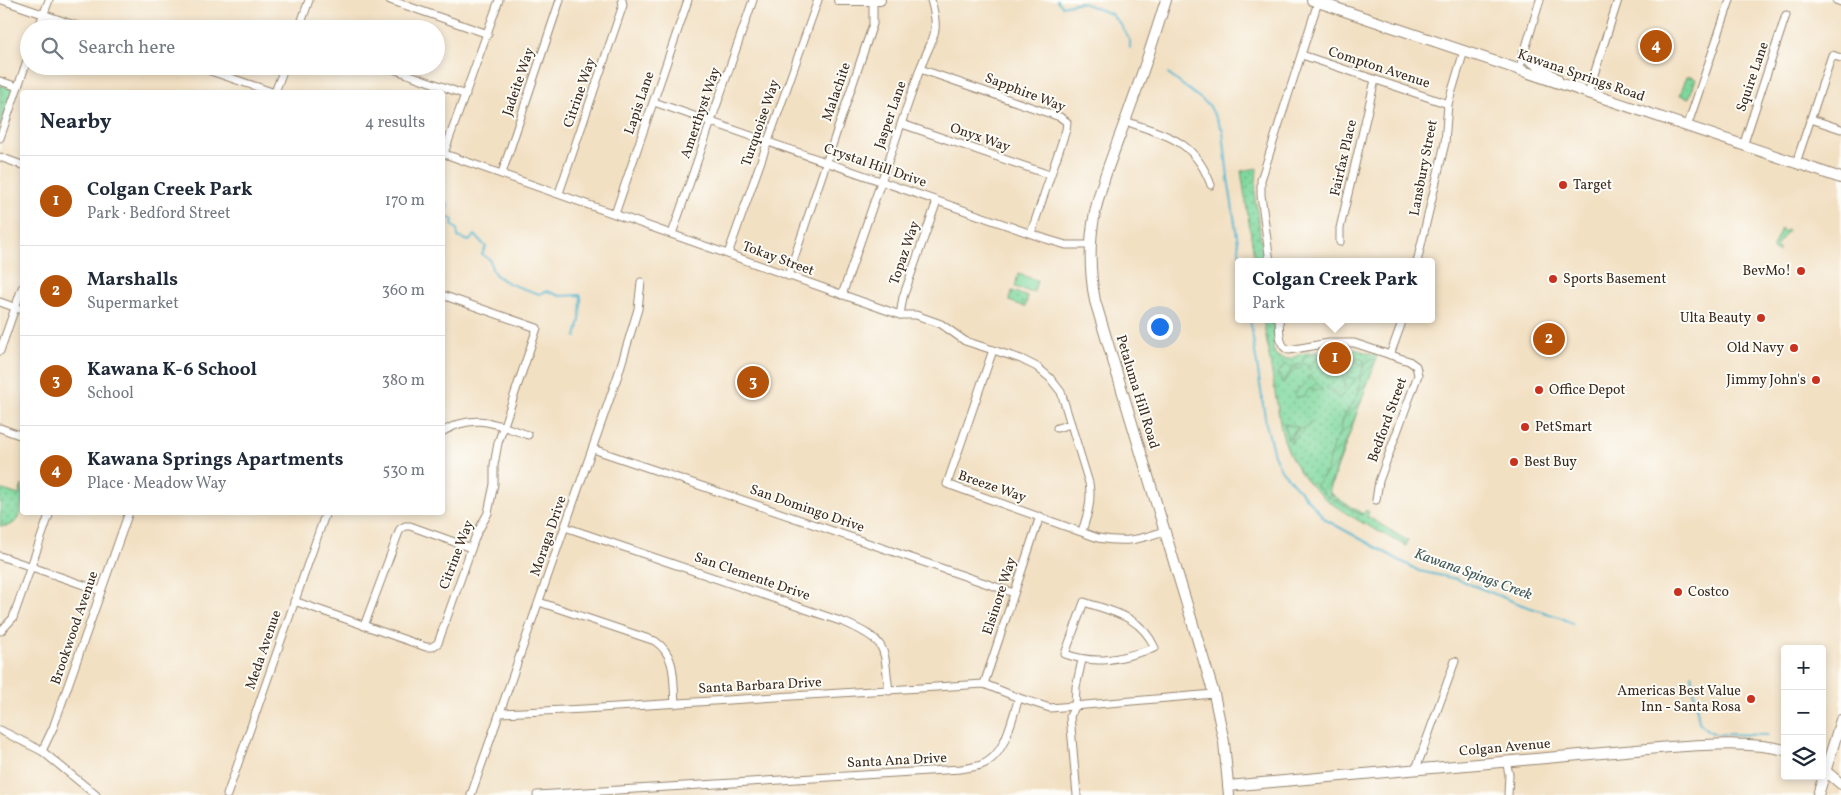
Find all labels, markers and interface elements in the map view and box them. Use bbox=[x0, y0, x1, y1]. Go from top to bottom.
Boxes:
search box bbox=[20, 20, 445, 75]
pin: 4 bbox=[1640, 27, 1672, 65]
icon: search bbox=[38, 34, 66, 62]
text: Search here bbox=[78, 35, 175, 61]
street label: Squire Lane bbox=[1732, 39, 1774, 114]
street label: Compton Avenue bbox=[1326, 43, 1433, 94]
street label: Jadeite Way bbox=[498, 45, 540, 119]
street label: Kawana Springs Road bbox=[1515, 45, 1647, 107]
street label: Citrine Way bbox=[559, 55, 601, 131]
street label: Malachite bbox=[818, 60, 856, 124]
street label: Amerthyst Way bbox=[676, 64, 726, 161]
street label: Lapis Lane bbox=[620, 69, 660, 137]
street label: Sapphire Way bbox=[982, 69, 1069, 117]
street label: Turquoise Way bbox=[737, 77, 785, 169]
street label: Jasper Lane bbox=[871, 78, 912, 152]
text: Nearby bbox=[40, 108, 111, 137]
text: 4 results bbox=[365, 112, 425, 134]
street label: Fairfax Place bbox=[1326, 117, 1362, 198]
street label: Lansbury Street bbox=[1405, 118, 1443, 218]
street label: Onyx Way bbox=[947, 119, 1013, 157]
street label: Crystal Hill Drive bbox=[821, 140, 929, 193]
place label: Target bbox=[1573, 176, 1612, 195]
text: Colgan Creek Park bbox=[87, 177, 253, 203]
marker: Target bbox=[1557, 179, 1569, 191]
text: 1 bbox=[53, 190, 59, 212]
text: 170 m bbox=[385, 190, 425, 212]
text: Park · Bedford Street bbox=[87, 203, 231, 225]
street label: Topaz Way bbox=[885, 218, 925, 287]
street label: Tokay Street bbox=[739, 237, 817, 281]
popup bbox=[1235, 258, 1435, 323]
place label: BevMo! bbox=[1742, 262, 1791, 281]
marker: BevMo! bbox=[1795, 265, 1807, 277]
text: Marshalls bbox=[87, 267, 178, 293]
text: Colgan Creek Park bbox=[1252, 267, 1418, 293]
place label: Sports Basement bbox=[1563, 270, 1666, 289]
marker: Sports Basement bbox=[1547, 273, 1559, 285]
text: 2 bbox=[52, 280, 60, 302]
text: 360 m bbox=[382, 280, 425, 302]
text: Supermarket bbox=[87, 293, 179, 315]
text: Park bbox=[1252, 293, 1285, 315]
place label: Ulta Beauty bbox=[1680, 309, 1751, 328]
marker: Ulta Beauty bbox=[1755, 312, 1767, 324]
your location bbox=[1147, 314, 1173, 340]
pin: 2 bbox=[1533, 320, 1565, 358]
street label: Petaluma Hill Road bbox=[1111, 333, 1163, 451]
pin: 1 bbox=[1319, 339, 1351, 377]
place label: Old Navy bbox=[1727, 339, 1784, 358]
marker: Old Navy bbox=[1788, 342, 1800, 354]
text: Kawana K-6 School bbox=[87, 357, 257, 383]
pin: 3 bbox=[737, 363, 769, 401]
text: 3 bbox=[52, 370, 60, 392]
text: 380 m bbox=[382, 370, 425, 392]
place label: Jimmy John's bbox=[1726, 371, 1806, 390]
marker: Jimmy John's bbox=[1810, 374, 1822, 386]
street label: Bedford Street bbox=[1364, 375, 1412, 465]
place label: Office Depot bbox=[1549, 381, 1626, 400]
text: School bbox=[87, 383, 134, 405]
marker: Office Depot bbox=[1533, 384, 1545, 396]
place label: PetSmart bbox=[1535, 418, 1592, 437]
marker: PetSmart bbox=[1519, 421, 1531, 433]
text: Kawana Springs Apartments bbox=[87, 447, 343, 473]
place label: Best Buy bbox=[1524, 453, 1577, 472]
marker: Best Buy bbox=[1508, 456, 1520, 468]
text: 4 bbox=[51, 460, 61, 482]
text: 530 m bbox=[382, 460, 425, 482]
street label: Breeze Way bbox=[955, 466, 1029, 508]
text: Place · Meadow Way bbox=[87, 473, 227, 495]
street label: San Domingo Drive bbox=[747, 480, 867, 538]
street label: Moraga Drive bbox=[526, 493, 572, 579]
street label: Citrine Way bbox=[435, 517, 479, 592]
water label: Kawana Spings Creek bbox=[1411, 544, 1535, 606]
street label: San Clemente Drive bbox=[691, 548, 813, 606]
street label: Elsinore Way bbox=[978, 554, 1022, 637]
street label: Brookwood Avenue bbox=[47, 568, 103, 687]
place label: Costco bbox=[1688, 583, 1729, 602]
marker: Costco bbox=[1672, 586, 1684, 598]
street label: Meda Avenue bbox=[242, 607, 287, 692]
map controls bbox=[1781, 645, 1826, 780]
button: + bbox=[1781, 645, 1826, 690]
street label: Santa Barbara Drive bbox=[698, 673, 823, 699]
place label: Americas Best Value Inn - Santa Rosa bbox=[1617, 682, 1741, 717]
button: − bbox=[1781, 690, 1826, 735]
marker: Americas Best Value Inn - Santa Rosa bbox=[1745, 693, 1757, 705]
street label: Colgan Avenue bbox=[1458, 735, 1552, 761]
button: layers bbox=[1781, 735, 1826, 780]
street label: Santa Ana Drive bbox=[847, 749, 948, 773]

